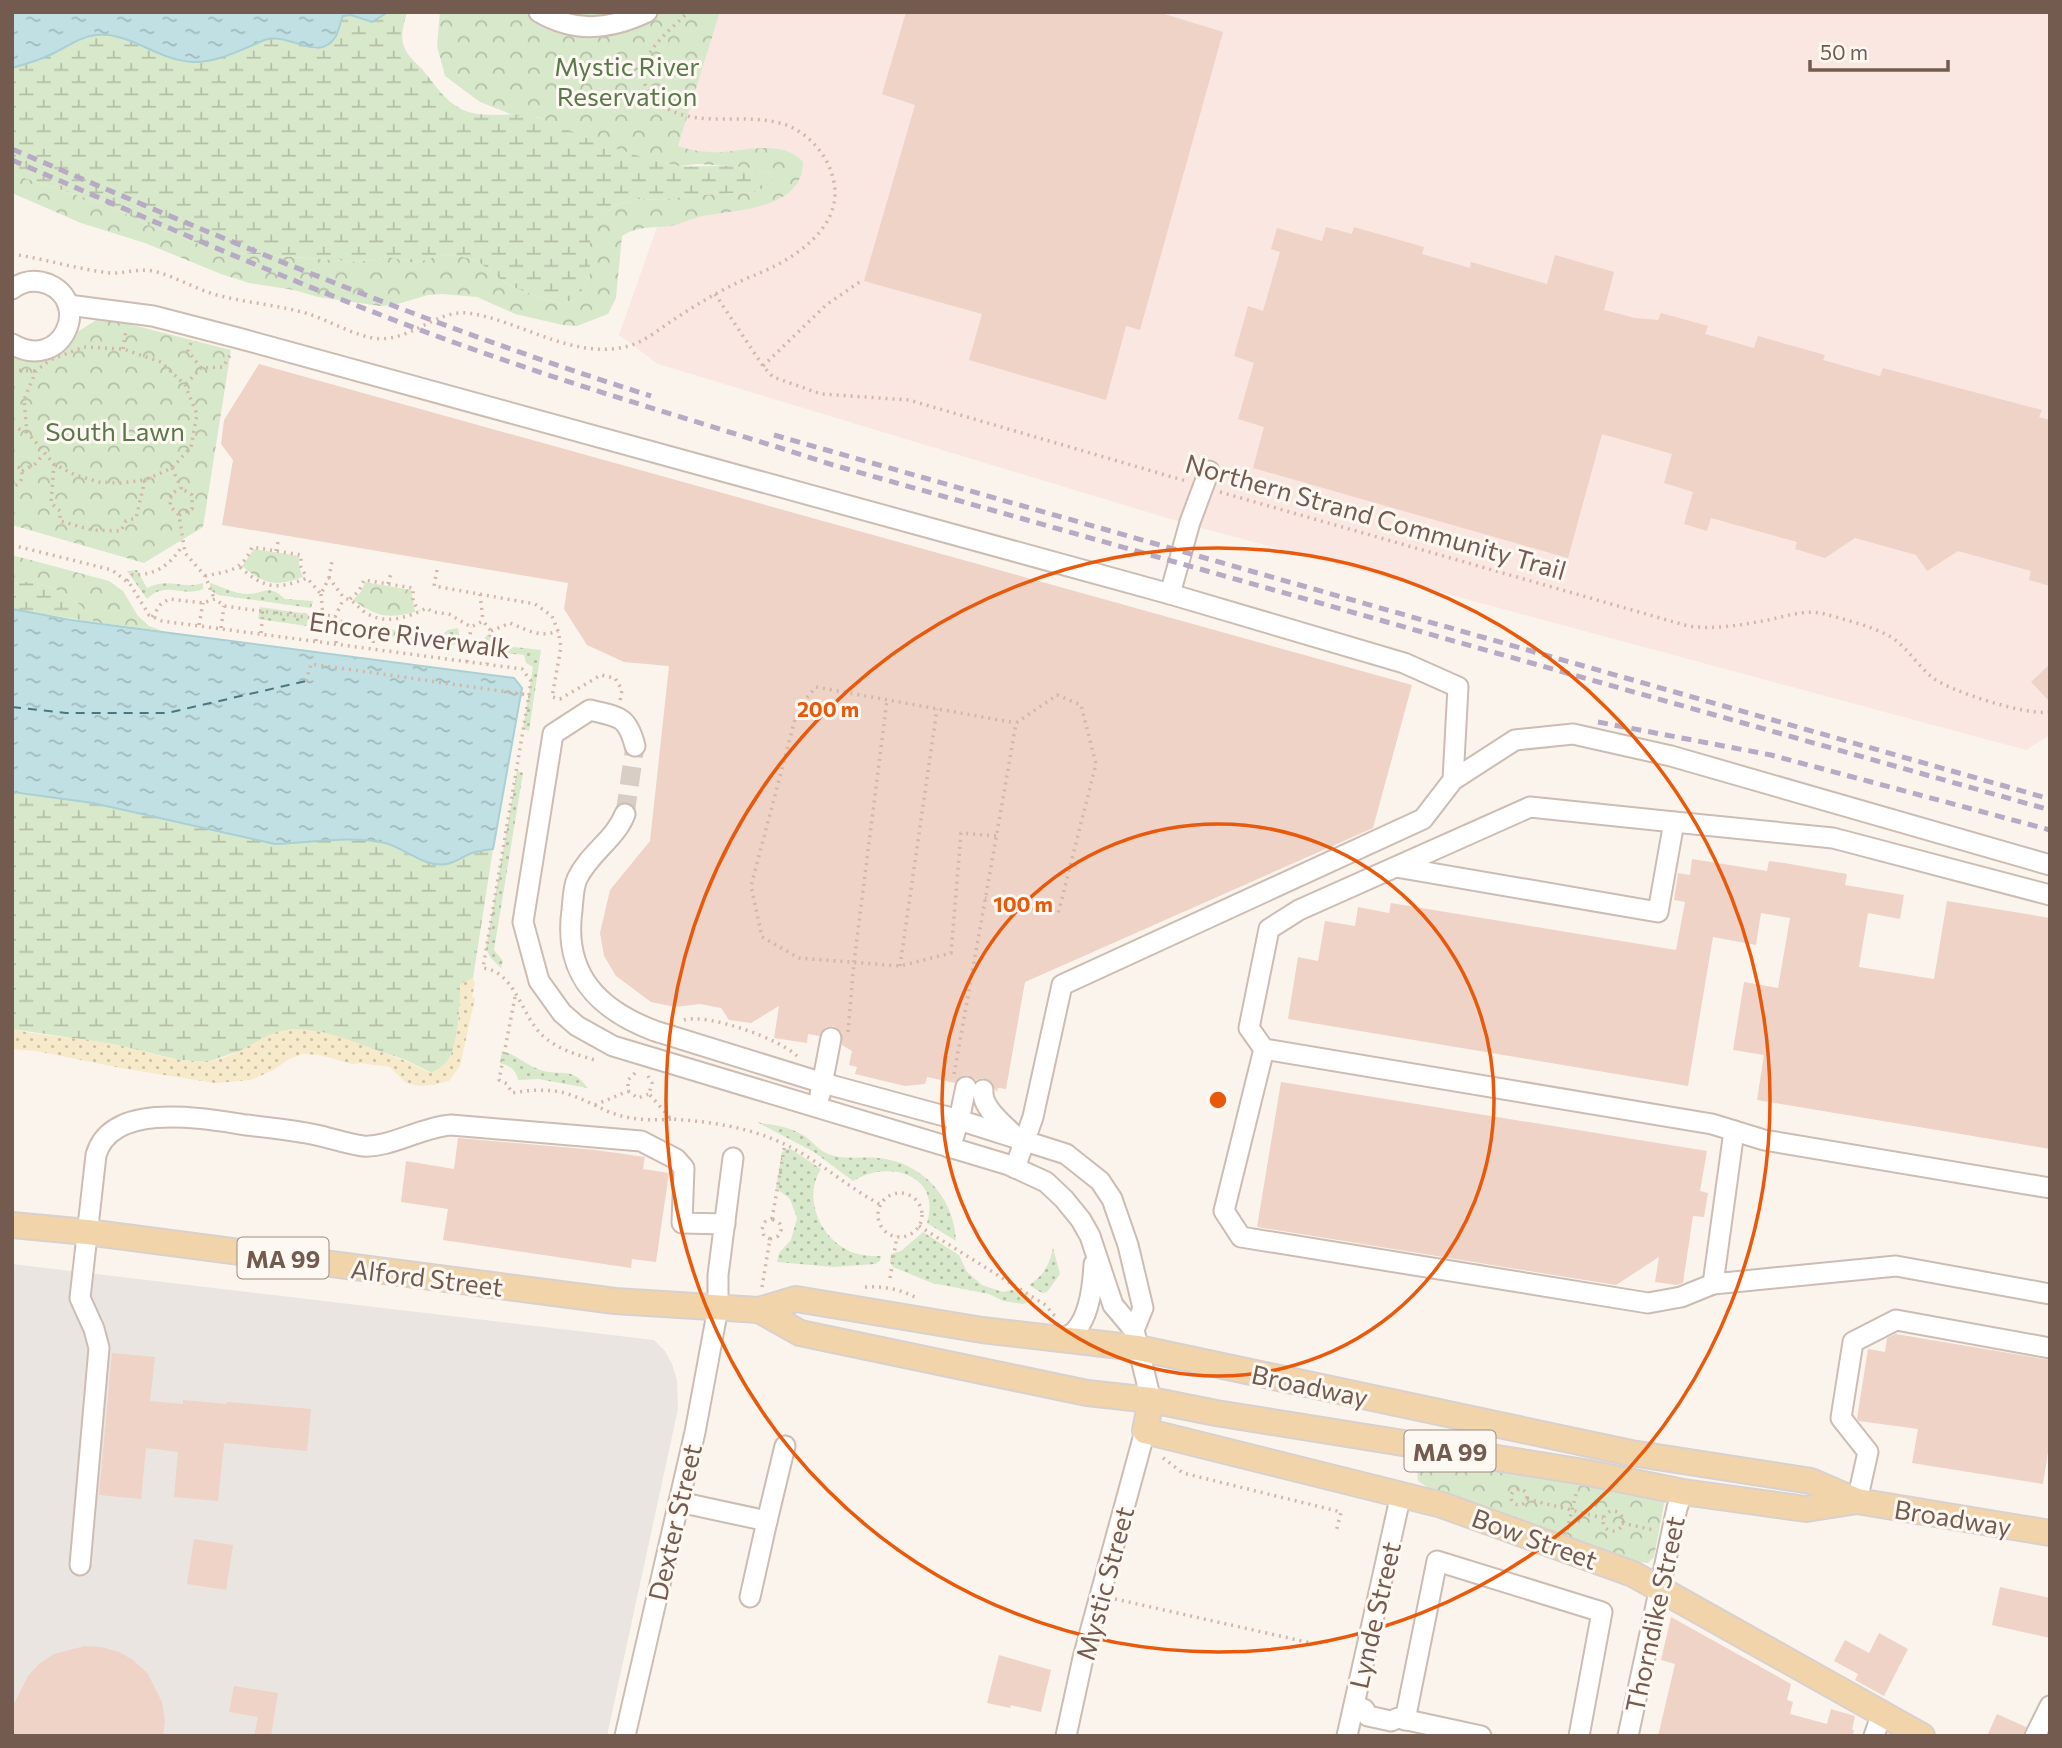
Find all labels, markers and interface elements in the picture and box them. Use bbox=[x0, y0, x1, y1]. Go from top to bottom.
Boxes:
scale bar bbox=[1810, 28, 1948, 72]
text: 50 m bbox=[1820, 39, 1868, 64]
park label: Mystic River Reservation bbox=[554, 50, 700, 111]
park label: South Lawn bbox=[45, 415, 185, 446]
street label: Northern Strand Community Trail bbox=[1182, 447, 1570, 585]
street label: Encore Riverwalk bbox=[307, 605, 513, 663]
text: 200 m bbox=[797, 696, 859, 721]
text: 100 m bbox=[993, 891, 1053, 916]
centre of rings bbox=[1206, 1088, 1230, 1112]
road number: MA 99 bbox=[238, 1238, 328, 1278]
street label: Alford Street bbox=[349, 1252, 505, 1302]
street label: Broadway bbox=[1249, 1358, 1371, 1412]
road number: MA 99 bbox=[1404, 1430, 1496, 1471]
street label: Dexter Street bbox=[641, 1441, 707, 1603]
street label: Broadway bbox=[1892, 1492, 2014, 1542]
street label: Bow Street bbox=[1468, 1501, 1602, 1575]
street label: Mystic Street bbox=[1069, 1503, 1139, 1663]
street label: Thorndike Street bbox=[1618, 1513, 1690, 1715]
street label: Lynde Street bbox=[1342, 1539, 1406, 1691]

